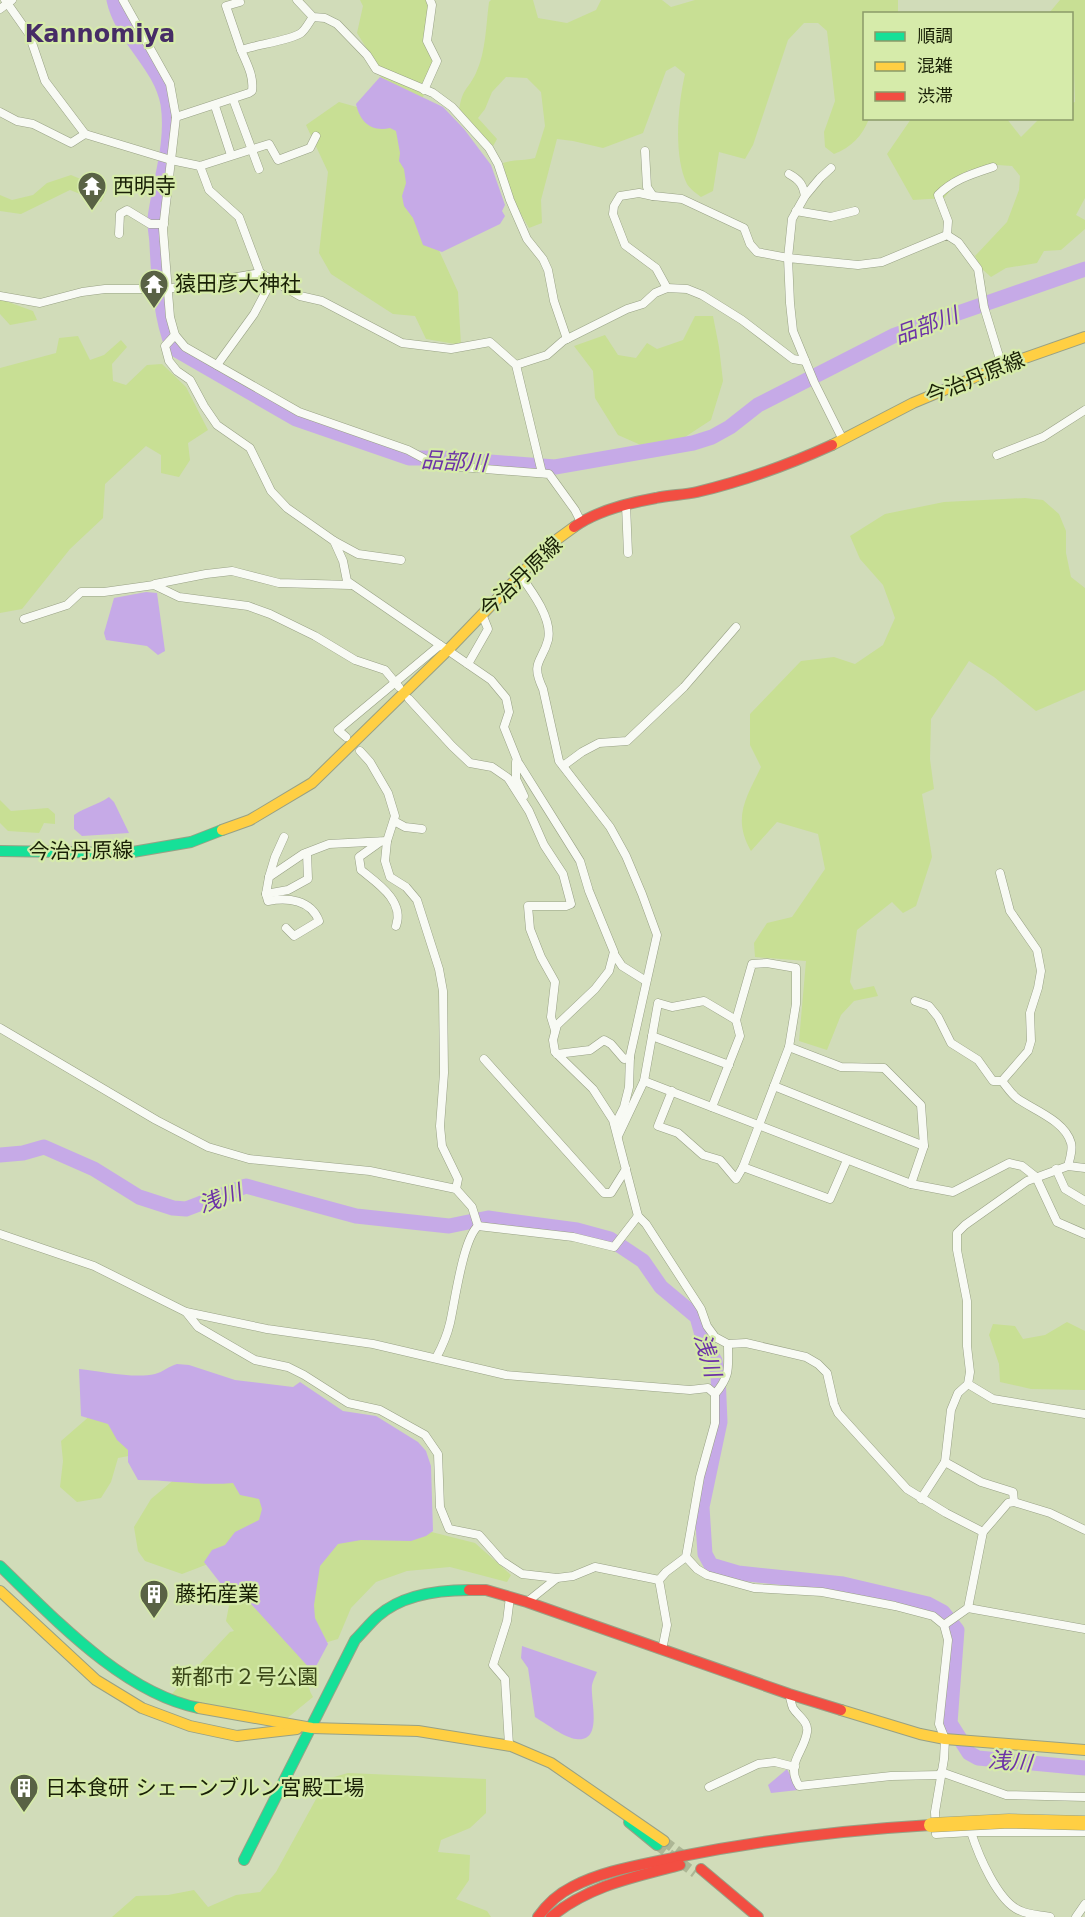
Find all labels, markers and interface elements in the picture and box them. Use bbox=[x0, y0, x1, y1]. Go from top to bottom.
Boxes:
legend bbox=[863, 12, 1073, 120]
district label: Kannomiya bbox=[25, 20, 175, 48]
text: 順調 bbox=[917, 25, 953, 46]
text: 混雑 bbox=[917, 55, 953, 76]
text: 渋滞 bbox=[917, 85, 953, 106]
temple icon: 西明寺 bbox=[76, 170, 108, 212]
place label: 西明寺 bbox=[113, 174, 176, 198]
temple icon: 猿田彦大神社 bbox=[138, 268, 170, 310]
place label: 猿田彦大神社 bbox=[175, 272, 301, 296]
water label: 品部川 bbox=[891, 302, 963, 349]
street label: 今治丹原線 bbox=[922, 347, 1028, 409]
water label: 品部川 bbox=[420, 447, 490, 476]
street label: 今治丹原線 bbox=[475, 532, 567, 622]
street label: 今治丹原線 bbox=[28, 838, 134, 864]
water label: 浅川 bbox=[195, 1179, 247, 1217]
water label: 浅川 bbox=[689, 1331, 726, 1382]
building icon: 藤拓産業 bbox=[138, 1578, 170, 1620]
place label: 藤拓産業 bbox=[175, 1582, 259, 1606]
park label: 新都市２号公園 bbox=[172, 1665, 319, 1689]
water label: 浅川 bbox=[987, 1747, 1035, 1776]
building icon: 日本食研 シェーンブルン宮殿工場 bbox=[8, 1772, 40, 1814]
place label: 日本食研 シェーンブルン宮殿工場 bbox=[45, 1776, 365, 1800]

